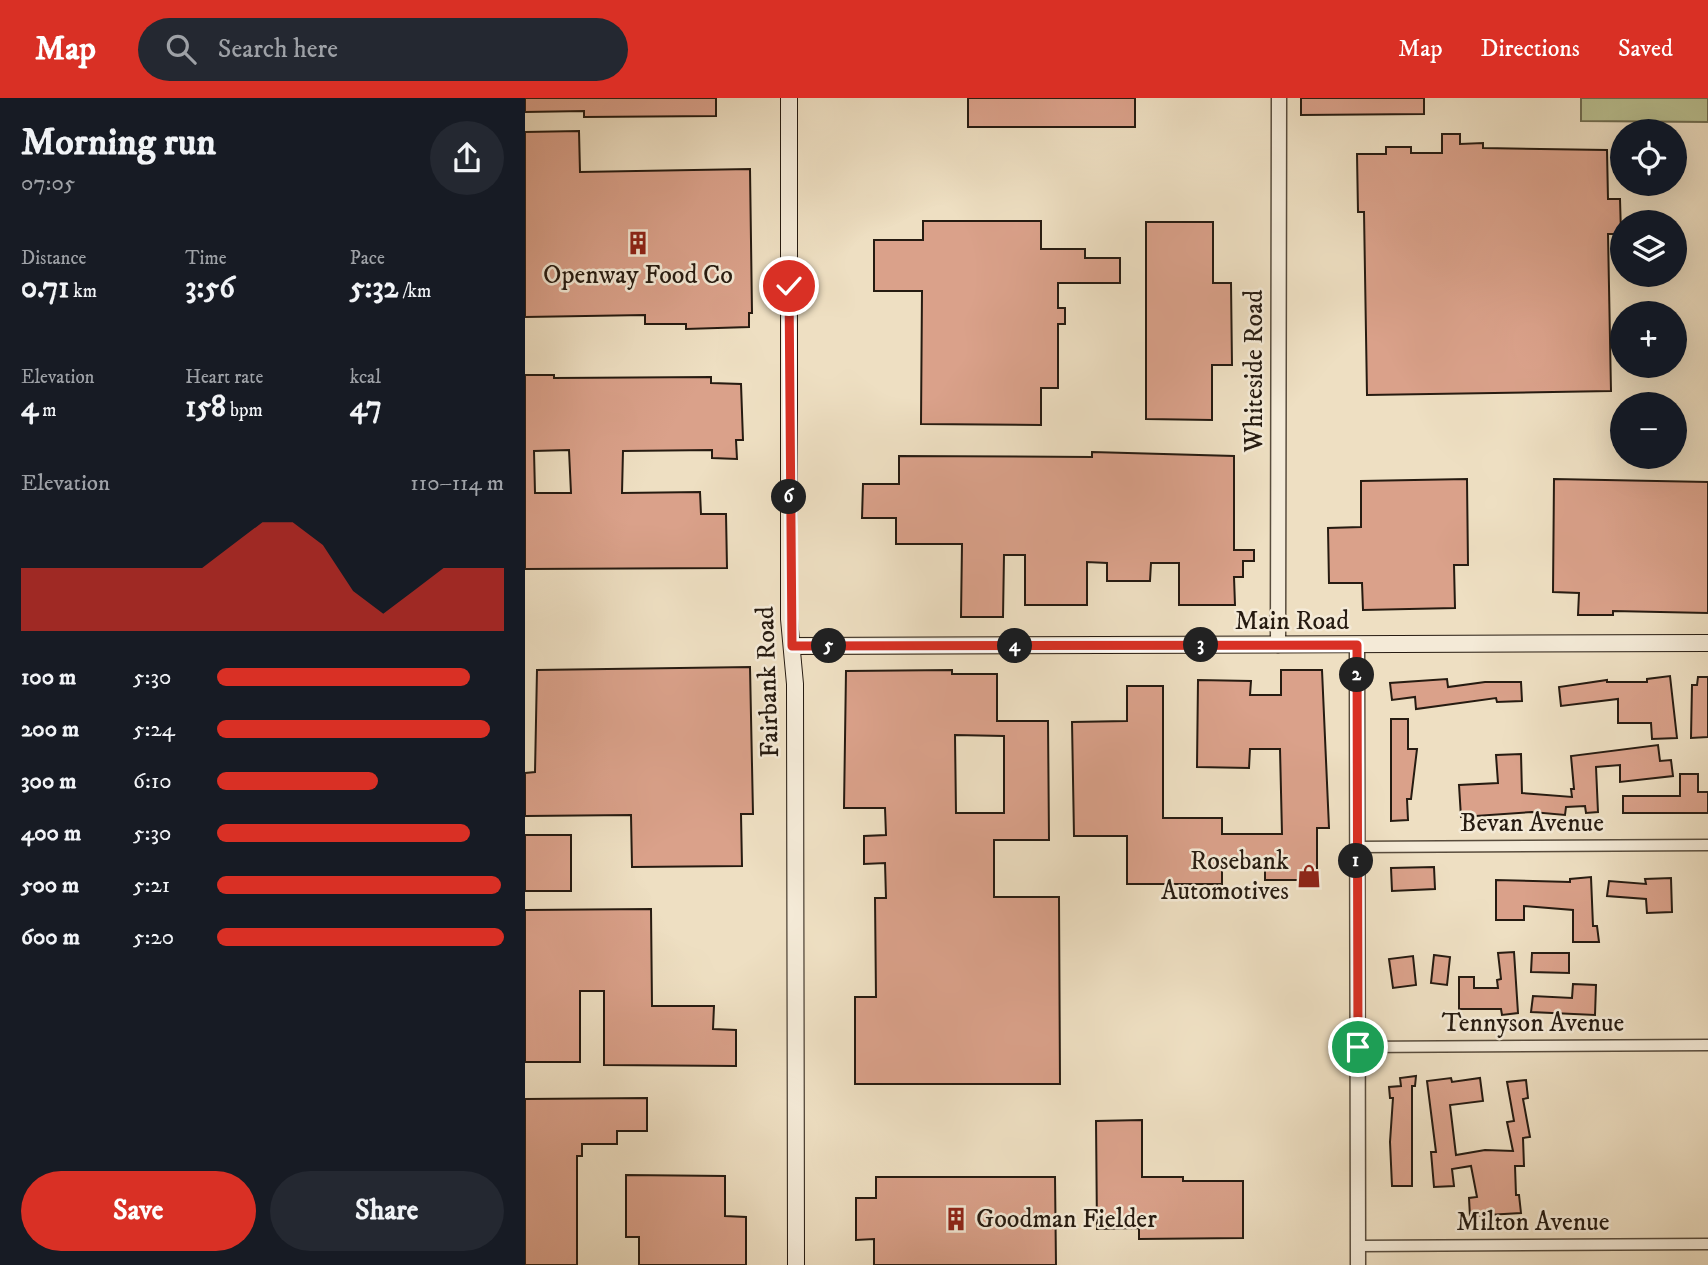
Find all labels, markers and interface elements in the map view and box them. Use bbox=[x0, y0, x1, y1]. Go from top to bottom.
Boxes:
search box bbox=[138, 18, 628, 81]
text: Map bbox=[35, 29, 96, 70]
icon: search bbox=[162, 30, 200, 68]
text: Search here bbox=[218, 33, 338, 66]
text: Map bbox=[1398, 34, 1443, 64]
text: Directions bbox=[1481, 34, 1580, 64]
text: Saved bbox=[1618, 34, 1673, 64]
text: Morning run bbox=[21, 119, 216, 167]
map controls bbox=[1610, 119, 1687, 469]
button: locate bbox=[1610, 119, 1687, 196]
button: share bbox=[430, 121, 504, 195]
text: 07:05 bbox=[21, 169, 75, 198]
button: layers bbox=[1610, 210, 1687, 287]
building icon: Openway Food Co bbox=[624, 229, 652, 257]
text: Distance bbox=[21, 247, 86, 270]
text: Time bbox=[185, 247, 227, 270]
text: Pace bbox=[350, 247, 385, 270]
pin bbox=[759, 256, 819, 316]
place label: Openway Food Co bbox=[543, 259, 733, 292]
icon: check bbox=[770, 267, 808, 305]
text: 0.71 bbox=[21, 270, 69, 307]
text: 3:56 bbox=[185, 270, 235, 307]
text: 5:32 bbox=[350, 270, 398, 307]
text: km bbox=[69, 280, 97, 303]
text: /km bbox=[398, 280, 431, 303]
street label: Whiteside Road bbox=[1238, 290, 1271, 453]
button: + bbox=[1610, 301, 1687, 378]
text: Elevation bbox=[21, 366, 95, 389]
text: Heart rate bbox=[185, 366, 263, 389]
text: kcal bbox=[350, 366, 381, 389]
text: 4 bbox=[21, 389, 38, 426]
text: 158 bbox=[185, 389, 226, 426]
text: 47 bbox=[350, 389, 382, 426]
button: − bbox=[1610, 392, 1687, 469]
text: m bbox=[38, 399, 57, 422]
text: bpm bbox=[226, 399, 263, 422]
text: Elevation bbox=[21, 469, 110, 498]
text: 110–114 m bbox=[410, 469, 504, 498]
pin: 6 bbox=[771, 480, 807, 514]
text: 6 bbox=[784, 485, 793, 508]
street label: Main Road bbox=[1235, 605, 1349, 638]
street label: Fairbank Road bbox=[749, 606, 787, 758]
pin: 5 bbox=[811, 628, 847, 664]
pin: 4 bbox=[997, 628, 1033, 664]
pin: 3 bbox=[1183, 628, 1219, 662]
text: 3 bbox=[1197, 633, 1204, 656]
text: 5 bbox=[824, 634, 833, 657]
text: 4 bbox=[1009, 634, 1020, 657]
pin: 2 bbox=[1339, 658, 1375, 692]
text: 100 m bbox=[21, 663, 76, 692]
text: 5:30 bbox=[133, 663, 171, 692]
text: 2 bbox=[1352, 663, 1361, 686]
text: 200 m bbox=[21, 715, 79, 744]
text: 5:24 bbox=[133, 715, 175, 744]
text: 300 m bbox=[21, 767, 77, 796]
text: 6:10 bbox=[133, 767, 172, 796]
street label: Bevan Avenue bbox=[1460, 807, 1604, 840]
text: 400 m bbox=[21, 819, 81, 848]
text: 5:30 bbox=[133, 819, 171, 848]
pin: 1 bbox=[1339, 844, 1373, 878]
place label: Rosebank Automotives bbox=[1161, 845, 1289, 908]
text: 1 bbox=[1352, 849, 1359, 872]
shop icon: Rosebank Automotives bbox=[1295, 862, 1323, 890]
text: 500 m bbox=[21, 871, 79, 900]
text: 5:21 bbox=[133, 871, 170, 900]
text: 600 m bbox=[21, 923, 80, 952]
text: 5:20 bbox=[133, 923, 174, 952]
street label: Tennyson Avenue bbox=[1442, 1007, 1624, 1040]
pin bbox=[1328, 1017, 1388, 1077]
icon: arrive bbox=[1339, 1028, 1377, 1066]
button: Save bbox=[21, 1171, 256, 1251]
button: Share bbox=[270, 1171, 504, 1251]
place label: Goodman Fielder bbox=[976, 1203, 1157, 1236]
building icon: Goodman Fielder bbox=[942, 1205, 970, 1233]
street label: Milton Avenue bbox=[1456, 1206, 1610, 1239]

